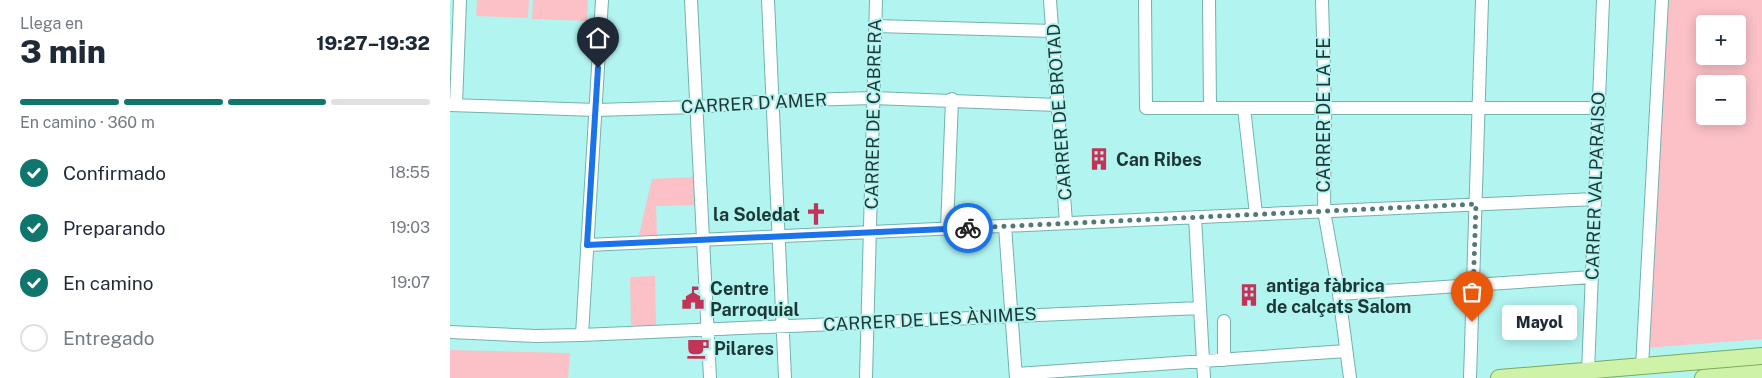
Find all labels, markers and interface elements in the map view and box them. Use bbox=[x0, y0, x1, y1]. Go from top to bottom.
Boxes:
text: Llega en bbox=[20, 14, 83, 33]
map controls bbox=[1696, 15, 1746, 125]
button: + bbox=[1696, 15, 1746, 65]
pin bbox=[577, 17, 619, 68]
street label: CARRER DE CABRERA bbox=[861, 18, 885, 210]
street label: CARRER DE BROTAD bbox=[1042, 23, 1076, 201]
icon: home bbox=[584, 24, 612, 52]
text: 19:27–19:32 bbox=[316, 32, 430, 54]
text: 3 min bbox=[20, 33, 106, 70]
street label: CARRER DE LA FE bbox=[1313, 38, 1334, 192]
button: − bbox=[1696, 75, 1746, 125]
street label: CARRER D'AMER bbox=[680, 89, 828, 117]
street label: CARRER VALPARAISO bbox=[1581, 92, 1609, 280]
text: En camino · 360 m bbox=[20, 113, 155, 132]
building icon: Can Ribes bbox=[1086, 146, 1112, 172]
place label: Can Ribes bbox=[1116, 149, 1202, 170]
icon: check bbox=[20, 159, 48, 187]
text: Confirmado bbox=[63, 162, 166, 184]
text: 18:55 bbox=[389, 163, 430, 182]
church icon: la Soledat bbox=[803, 201, 829, 227]
courier bbox=[943, 203, 993, 253]
place label: la Soledat bbox=[713, 204, 800, 225]
icon: check bbox=[20, 214, 48, 242]
icon: bike bbox=[954, 214, 982, 242]
text: Preparando bbox=[63, 217, 165, 239]
text: 19:03 bbox=[390, 218, 430, 237]
icon: check bbox=[20, 269, 48, 297]
pin bbox=[1451, 271, 1493, 322]
text: En camino bbox=[63, 272, 154, 294]
text: 19:07 bbox=[391, 273, 430, 292]
place label: antiga fàbrica de calçats Salom bbox=[1266, 275, 1412, 317]
place label: Centre Parroquial bbox=[710, 278, 800, 320]
icon: bag bbox=[1458, 278, 1486, 306]
building icon: antiga fàbrica de calçats Salom bbox=[1236, 282, 1262, 308]
public building icon: Centre Parroquial bbox=[680, 285, 706, 311]
street label: CARRER DE LES ÀNIMES bbox=[823, 302, 1037, 335]
callout: Mayol bbox=[1502, 304, 1577, 340]
text: Mayol bbox=[1516, 313, 1563, 332]
text: Entregado bbox=[63, 327, 155, 349]
cafe icon: Pilares bbox=[685, 335, 711, 361]
place label: Pilares bbox=[714, 338, 774, 359]

